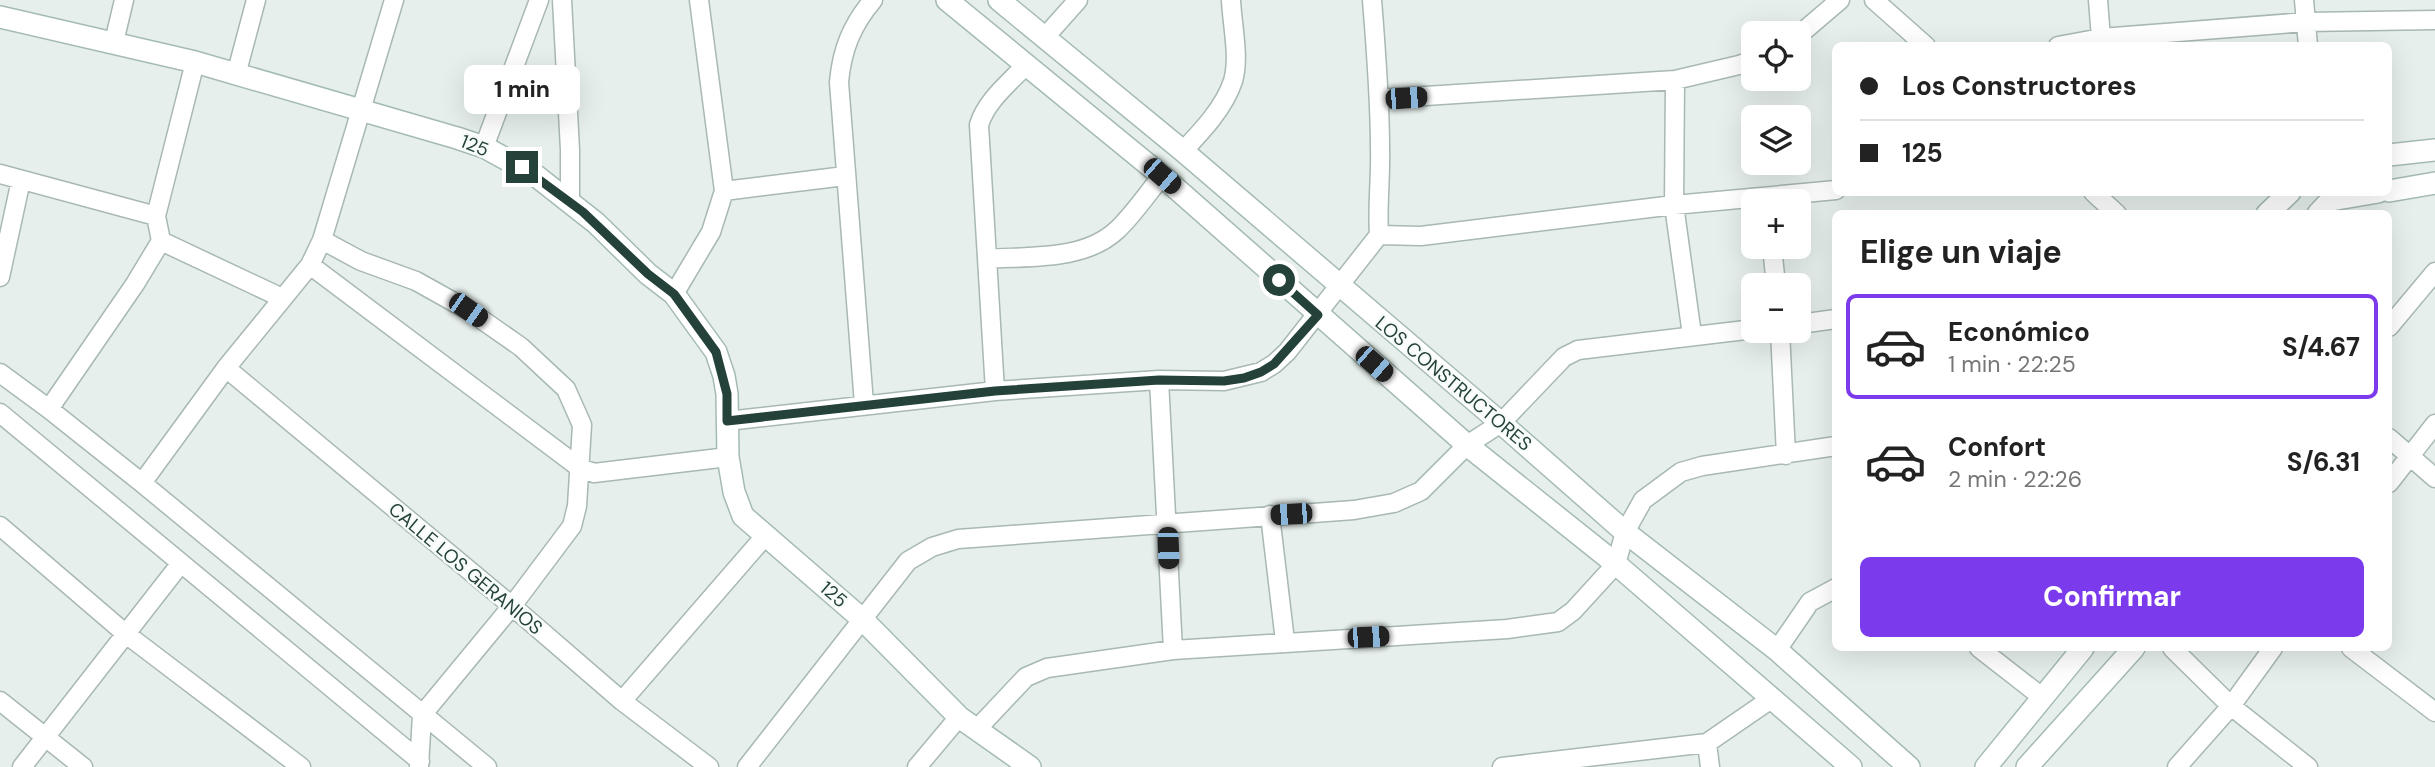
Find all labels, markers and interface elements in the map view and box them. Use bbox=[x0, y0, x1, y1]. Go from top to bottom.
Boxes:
map controls bbox=[1741, 21, 1811, 343]
button: locate bbox=[1741, 21, 1811, 91]
callout: 1 min bbox=[464, 66, 580, 114]
text: Los Constructores bbox=[1902, 69, 2137, 103]
text: 1 min bbox=[494, 74, 550, 104]
car bbox=[1385, 86, 1428, 110]
button: layers bbox=[1741, 105, 1811, 175]
street label: 125 bbox=[457, 129, 493, 162]
text: 125 bbox=[1902, 136, 1943, 170]
route end bbox=[506, 151, 538, 183]
car bbox=[1140, 154, 1185, 198]
button: + bbox=[1741, 189, 1811, 259]
text: Elige un viaje bbox=[1860, 231, 2062, 273]
route start bbox=[1263, 264, 1295, 296]
button: − bbox=[1741, 273, 1811, 343]
car bbox=[445, 289, 492, 331]
street label: LOS CONSTRUCTORES bbox=[1370, 310, 1537, 456]
icon: car bbox=[1864, 315, 1927, 378]
text: Económico bbox=[1948, 315, 2090, 349]
text: S/4.67 bbox=[2282, 330, 2360, 364]
car bbox=[1352, 342, 1397, 386]
text: 1 min · 22:25 bbox=[1948, 349, 2076, 379]
icon: car bbox=[1864, 430, 1927, 493]
text: Confort bbox=[1948, 430, 2046, 464]
text: S/6.31 bbox=[2287, 445, 2360, 479]
text: 2 min · 22:26 bbox=[1948, 464, 2082, 494]
street label: CALLE LOS GERANIOS bbox=[383, 497, 548, 640]
car bbox=[1270, 502, 1313, 526]
car bbox=[1157, 527, 1180, 569]
button: Confirmar bbox=[1860, 557, 2364, 637]
street label: 125 bbox=[815, 576, 853, 613]
car bbox=[1347, 625, 1390, 649]

